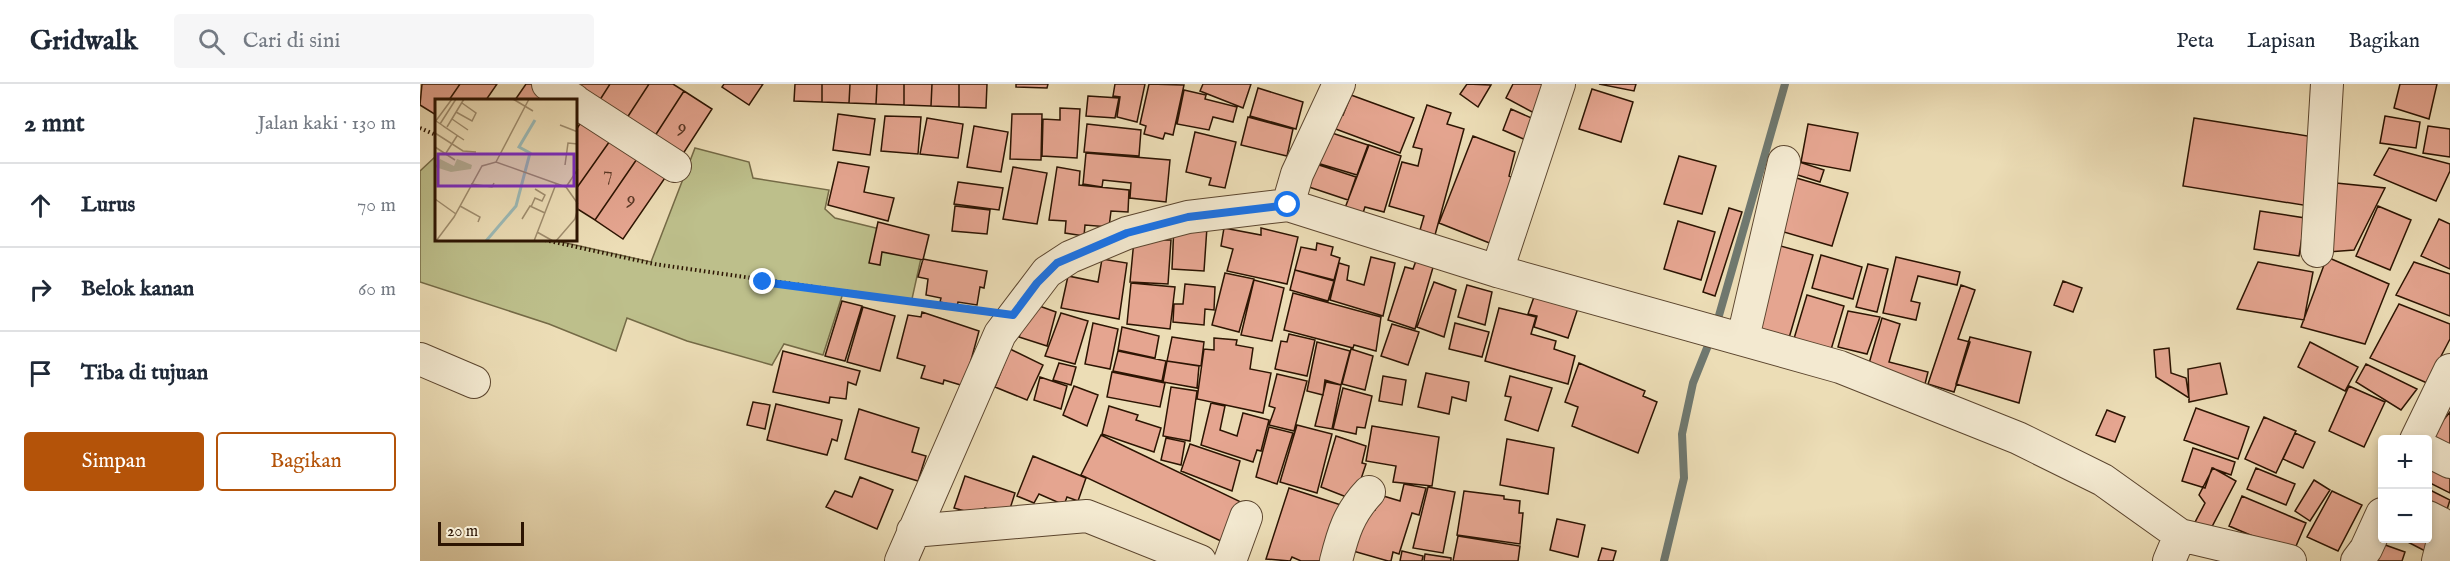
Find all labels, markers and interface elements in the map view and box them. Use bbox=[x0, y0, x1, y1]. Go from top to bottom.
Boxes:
search box bbox=[174, 14, 594, 68]
text: Gridwalk bbox=[30, 24, 138, 59]
icon: search bbox=[195, 25, 228, 58]
text: Cari di sini bbox=[243, 27, 340, 55]
text: Peta bbox=[2176, 28, 2214, 55]
text: Lapisan bbox=[2247, 28, 2316, 55]
text: Bagikan bbox=[2349, 28, 2420, 55]
inset map bbox=[435, 99, 578, 242]
text: 2 mnt bbox=[24, 107, 85, 140]
text: Jalan kaki · 130 m bbox=[257, 111, 396, 136]
house number: 9 bbox=[676, 114, 687, 141]
house number: 7 bbox=[603, 161, 613, 188]
house number: 9 bbox=[625, 186, 636, 213]
icon: ahead bbox=[24, 189, 57, 222]
text: Lurus bbox=[81, 191, 135, 219]
route start bbox=[1274, 191, 1300, 217]
text: 70 m bbox=[357, 193, 396, 218]
route end bbox=[749, 268, 775, 294]
icon: right bbox=[24, 273, 57, 306]
text: Belok kanan bbox=[81, 275, 194, 303]
text: 60 m bbox=[358, 277, 396, 302]
icon: arrive bbox=[24, 357, 57, 390]
text: Tiba di tujuan bbox=[81, 359, 208, 387]
button: Simpan bbox=[24, 432, 204, 491]
button: Bagikan bbox=[216, 432, 396, 491]
map controls bbox=[2378, 435, 2432, 543]
button: + bbox=[2378, 435, 2432, 489]
button: − bbox=[2378, 489, 2432, 543]
scale bar bbox=[438, 519, 524, 546]
text: 20 m bbox=[447, 522, 478, 542]

